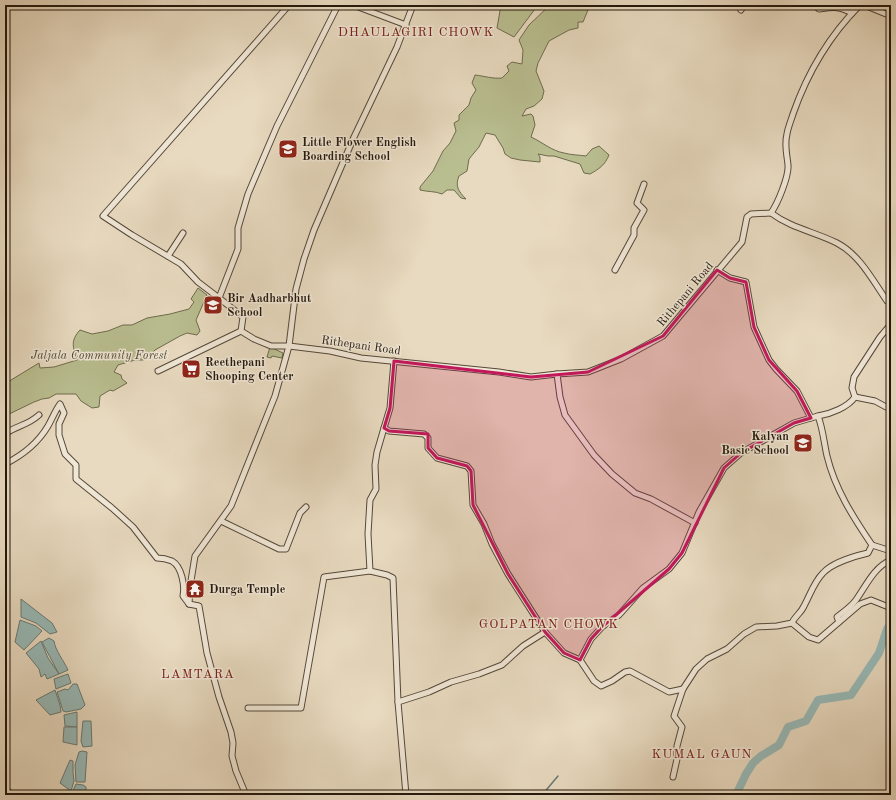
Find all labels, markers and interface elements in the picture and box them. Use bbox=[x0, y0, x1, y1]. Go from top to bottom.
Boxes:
district label: DHAULAGIRI CHOWK bbox=[338, 26, 494, 39]
place label: Little Flower English Boarding School bbox=[302, 137, 417, 163]
school or university icon: Little Flower English Boarding School bbox=[277, 138, 299, 160]
street label: Rithepani Road bbox=[655, 260, 716, 329]
place label: Bir Aadharbhut School bbox=[227, 293, 312, 319]
school or university icon: Bir Aadharbhut School bbox=[202, 294, 224, 316]
street label: Rithepani Road bbox=[320, 334, 401, 358]
park label: Jaljala Community Forest bbox=[31, 350, 167, 362]
place label: Reethepani Shooping Center bbox=[205, 357, 294, 383]
supermarket icon: Reethepani Shooping Center bbox=[180, 358, 202, 380]
place label: Kalyan Basic School bbox=[721, 431, 789, 457]
school or university icon: Kalyan Basic School bbox=[792, 432, 814, 454]
temple icon: Durga Temple bbox=[184, 578, 206, 600]
place label: Durga Temple bbox=[209, 584, 286, 596]
district label: GOLPATAN CHOWK bbox=[479, 618, 619, 631]
district label: LAMTARA bbox=[161, 668, 235, 681]
district label: KUMAL GAUN bbox=[651, 748, 753, 761]

